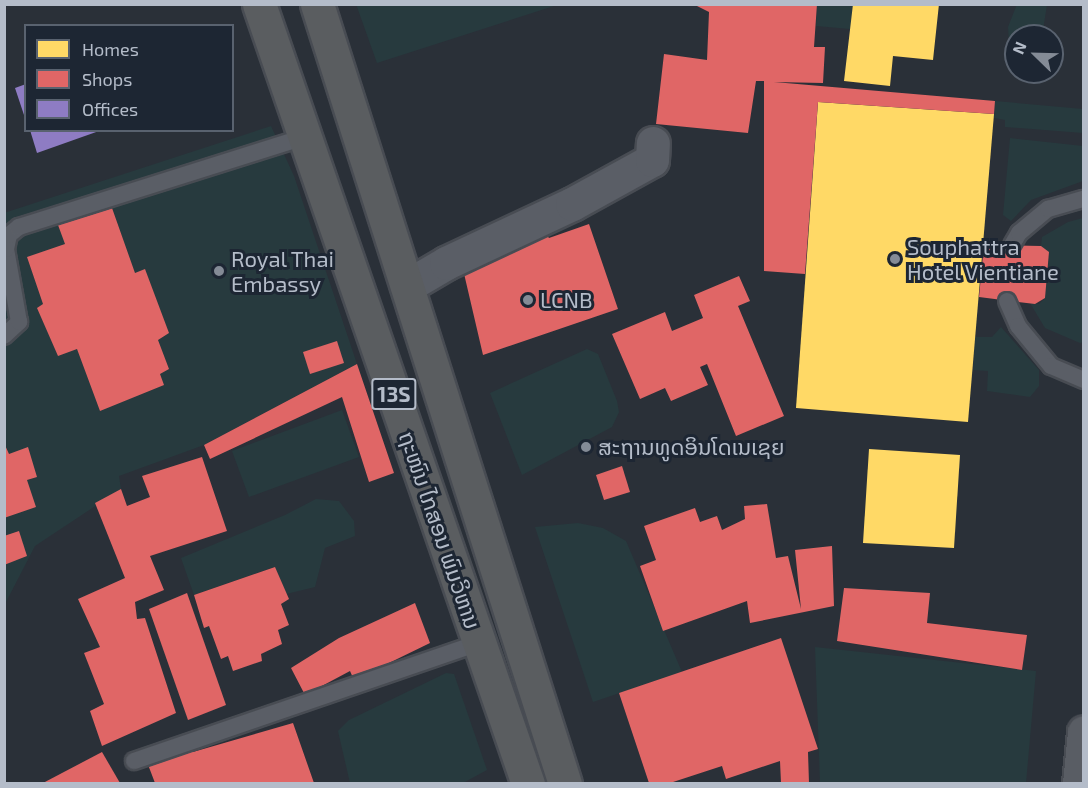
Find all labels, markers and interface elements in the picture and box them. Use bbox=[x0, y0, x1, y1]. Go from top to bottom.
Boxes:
legend bbox=[24, 24, 234, 132]
north arrow bbox=[1004, 24, 1064, 84]
text: Homes bbox=[82, 38, 139, 60]
text: N bbox=[1008, 39, 1030, 57]
text: Shops bbox=[82, 68, 132, 90]
text: Offices bbox=[82, 98, 138, 120]
place label: Souphattra Hotel Vientiane bbox=[907, 233, 1060, 284]
place label: Royal Thai Embassy bbox=[231, 245, 335, 296]
marker: Souphattra Hotel Vientiane bbox=[888, 252, 902, 266]
marker: Royal Thai Embassy bbox=[212, 264, 226, 278]
place label: LCNB bbox=[540, 287, 593, 313]
marker: LCNB bbox=[521, 293, 535, 307]
road number: 13S bbox=[370, 376, 418, 412]
street label: ຖະໜົນ ໄກສອນ ພົມວິຫານ bbox=[394, 428, 486, 632]
place label: ສະຖານທູດອິນໂດເນເຊຍ bbox=[598, 434, 785, 460]
marker: ສະຖານທູດອິນໂດເນເຊຍ bbox=[579, 440, 593, 454]

